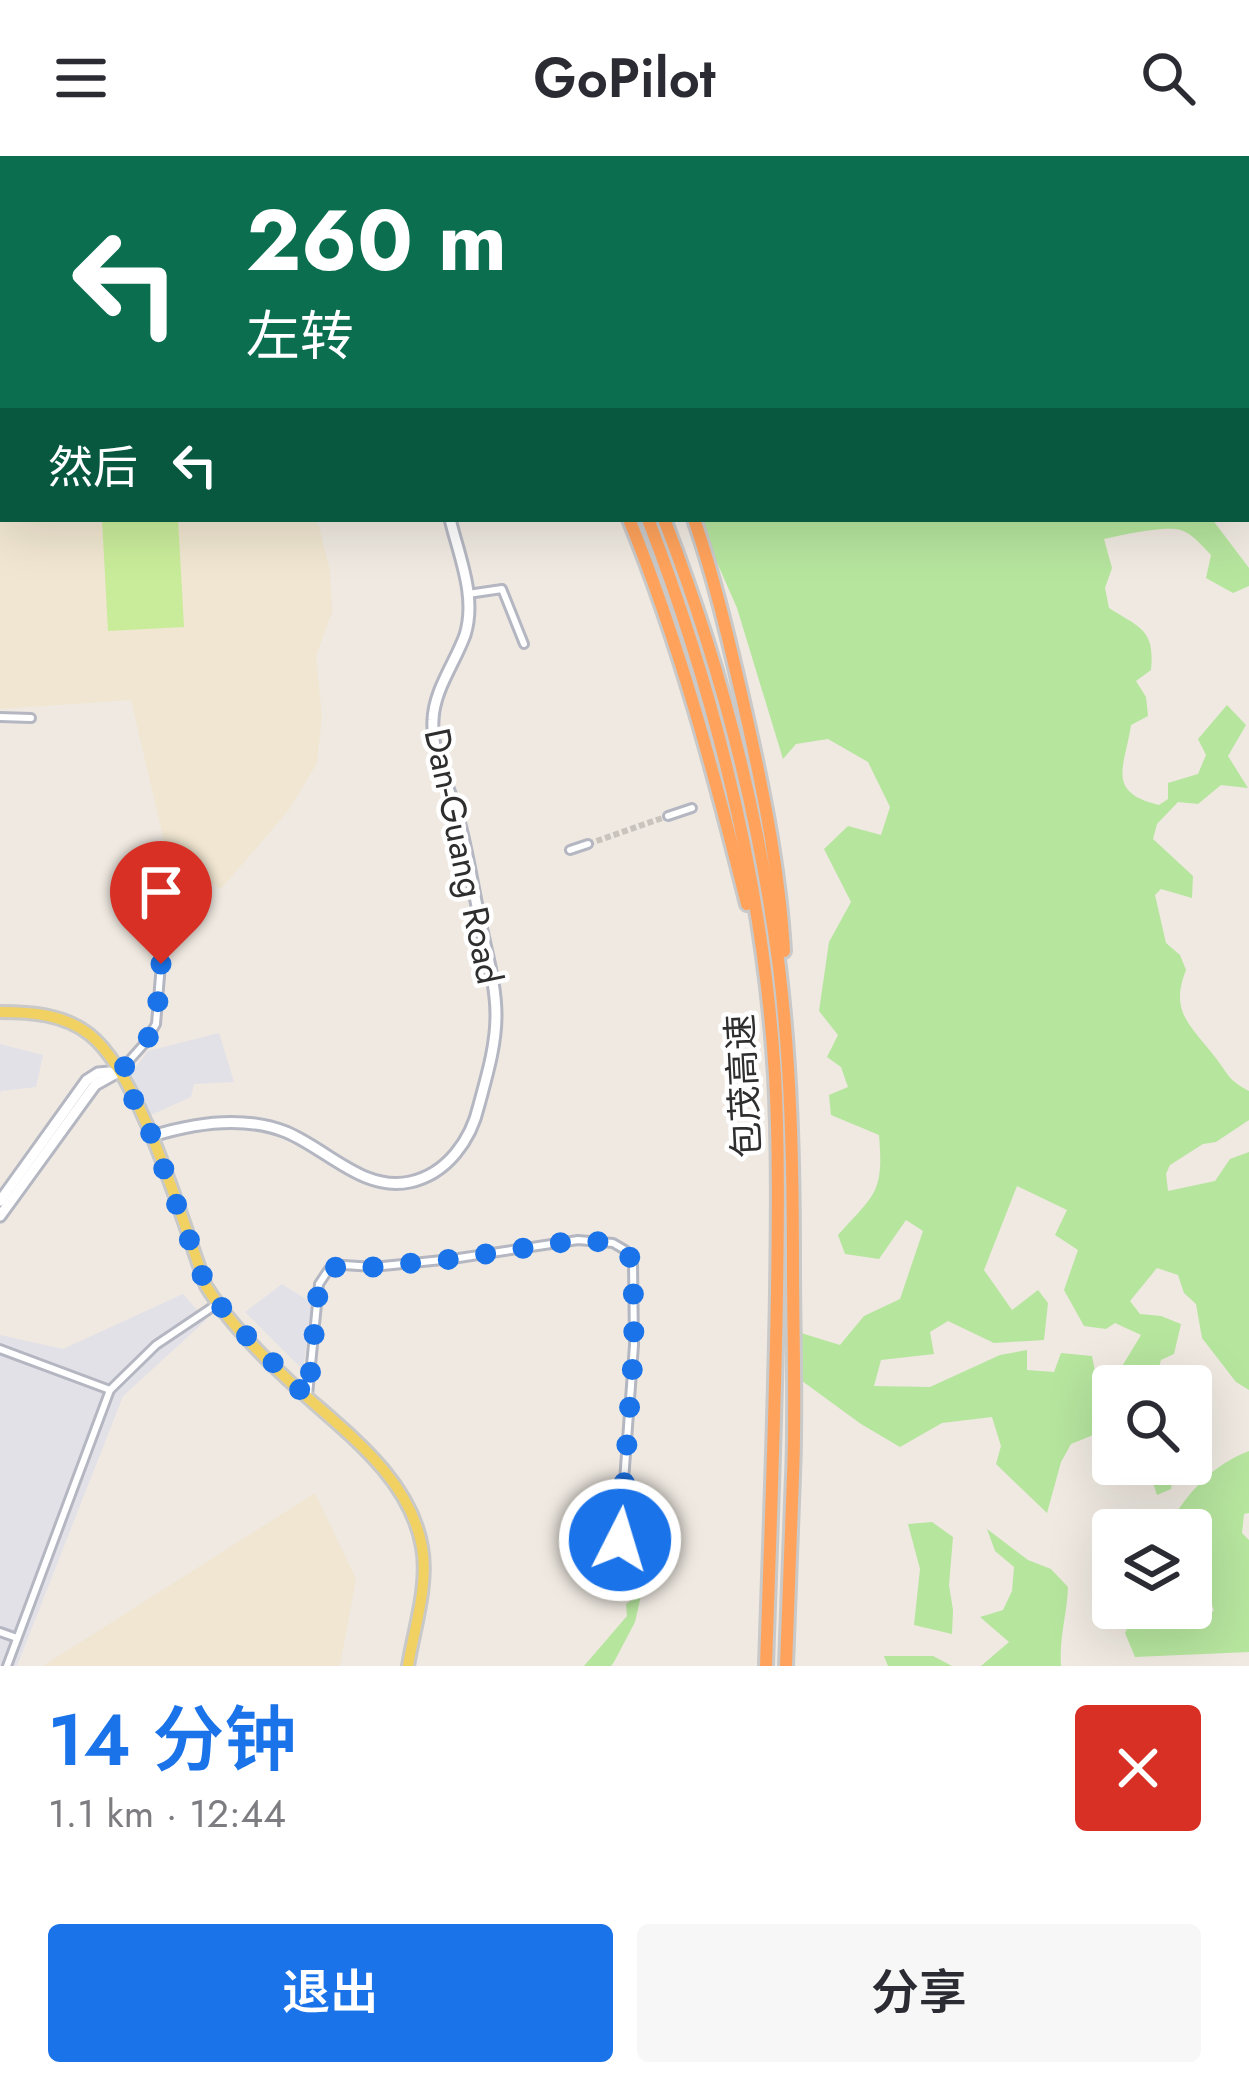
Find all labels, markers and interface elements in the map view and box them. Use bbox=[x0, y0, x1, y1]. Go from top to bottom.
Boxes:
text: GoPilot bbox=[533, 39, 716, 117]
icon: menu bbox=[48, 45, 114, 111]
icon: search bbox=[1135, 45, 1201, 111]
text: 260 m bbox=[246, 180, 507, 302]
icon: left bbox=[48, 204, 204, 360]
text: 左转 bbox=[246, 297, 354, 375]
icon: left bbox=[162, 432, 228, 498]
text: 然后 bbox=[48, 435, 138, 500]
street label: Dan-Guang Road bbox=[412, 723, 516, 989]
pin bbox=[110, 841, 212, 964]
icon: arrive bbox=[128, 859, 194, 925]
street label: 包茂高速 bbox=[713, 1013, 773, 1159]
map controls bbox=[1092, 1365, 1212, 1629]
button: search bbox=[1092, 1365, 1212, 1485]
position arrow bbox=[557, 1477, 683, 1603]
button: layers bbox=[1092, 1509, 1212, 1629]
text: 14 分钟 bbox=[48, 1688, 297, 1792]
button: close bbox=[1075, 1705, 1201, 1831]
text: 1.1 km · 12:44 bbox=[48, 1785, 286, 1842]
button: 退出 bbox=[48, 1924, 613, 2062]
button: 分享 bbox=[637, 1924, 1201, 2062]

